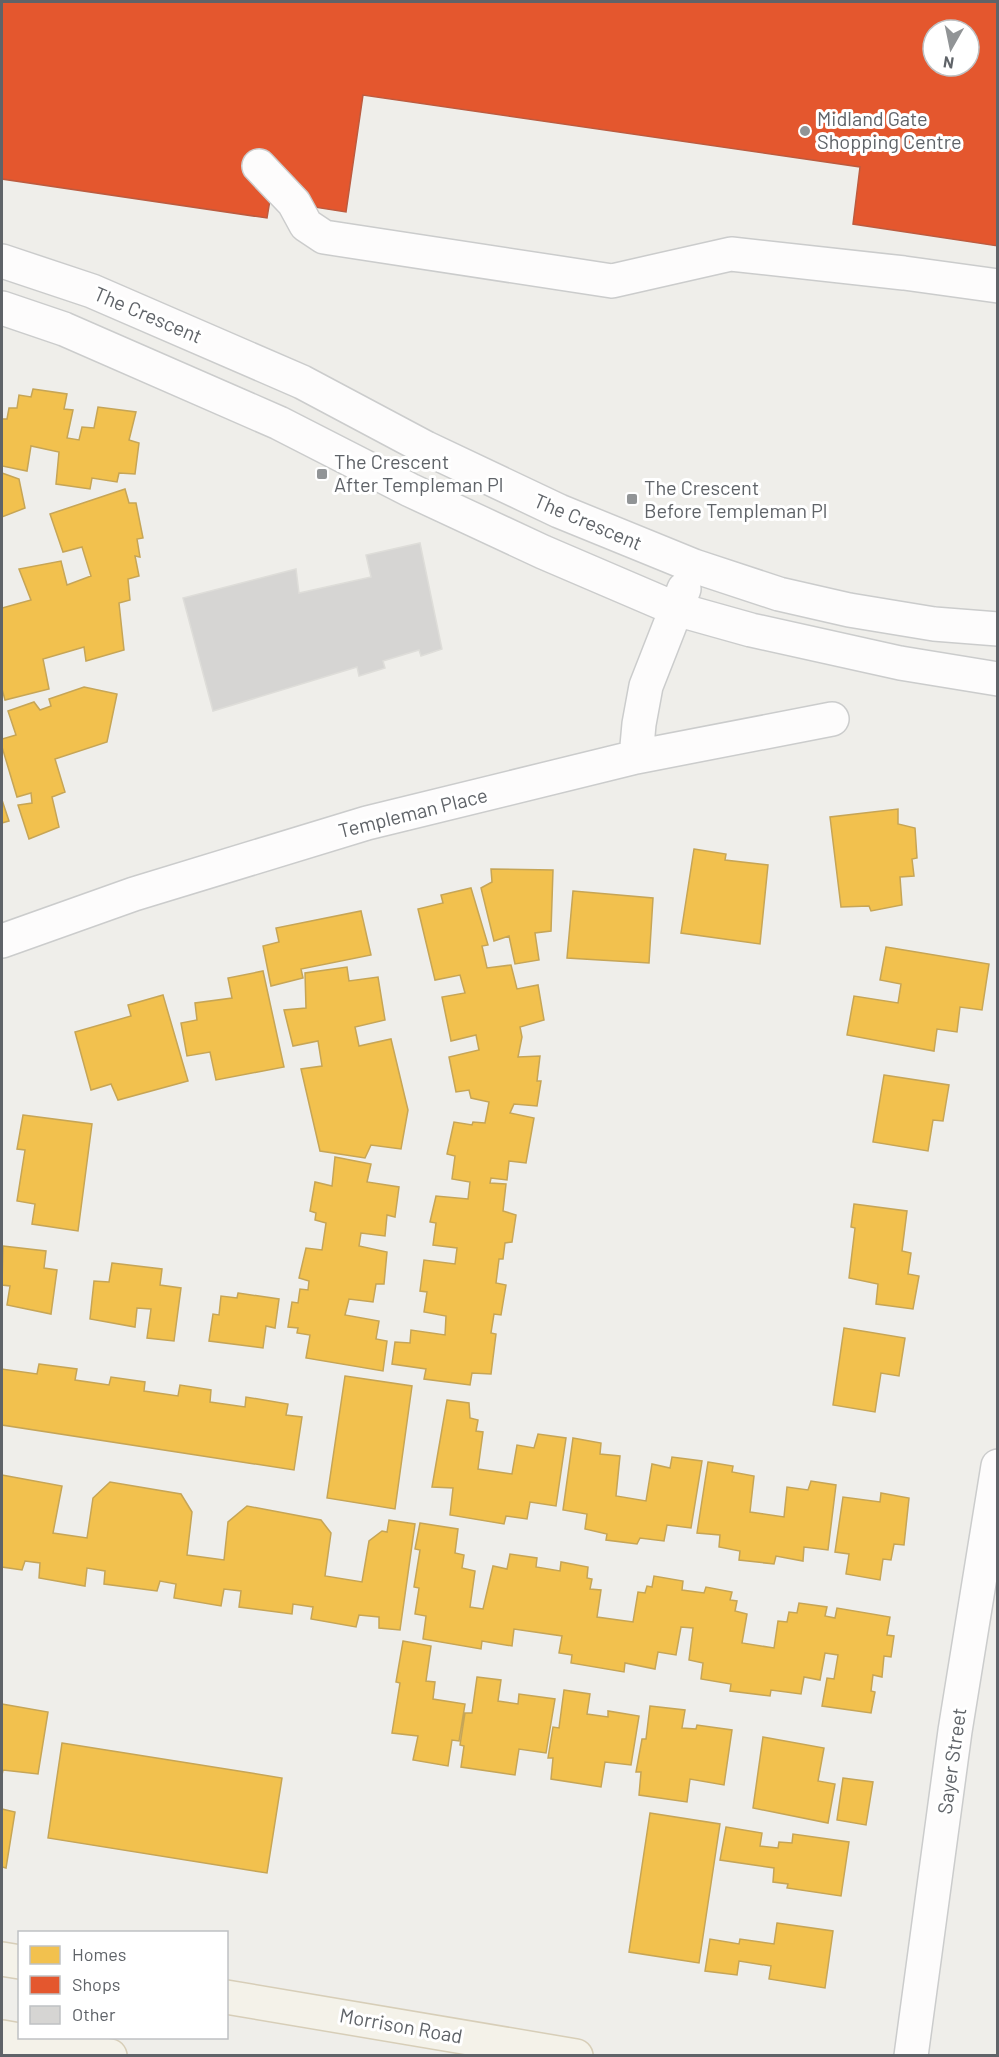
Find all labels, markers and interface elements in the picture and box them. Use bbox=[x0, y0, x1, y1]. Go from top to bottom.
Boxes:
north arrow bbox=[921, 18, 981, 78]
text: N bbox=[942, 53, 955, 74]
place label: Midland Gate Shopping Centre bbox=[817, 106, 962, 153]
marker: Midland Gate Shopping Centre bbox=[798, 124, 812, 138]
street label: The Crescent bbox=[91, 281, 206, 348]
place label: The Crescent After Templeman Pl bbox=[334, 449, 503, 496]
marker: The Crescent After Templeman Pl bbox=[315, 467, 329, 481]
place label: The Crescent Before Templeman Pl bbox=[644, 475, 827, 522]
street label: The Crescent bbox=[531, 488, 646, 555]
marker: The Crescent Before Templeman Pl bbox=[625, 492, 639, 506]
street label: Templeman Place bbox=[336, 782, 490, 842]
street label: Sayer Street bbox=[932, 1706, 970, 1816]
legend bbox=[18, 1931, 228, 2039]
text: Homes bbox=[72, 1943, 126, 1965]
text: Shops bbox=[72, 1973, 121, 1995]
street label: Morrison Road bbox=[338, 2002, 465, 2048]
text: Other bbox=[72, 2003, 116, 2025]

